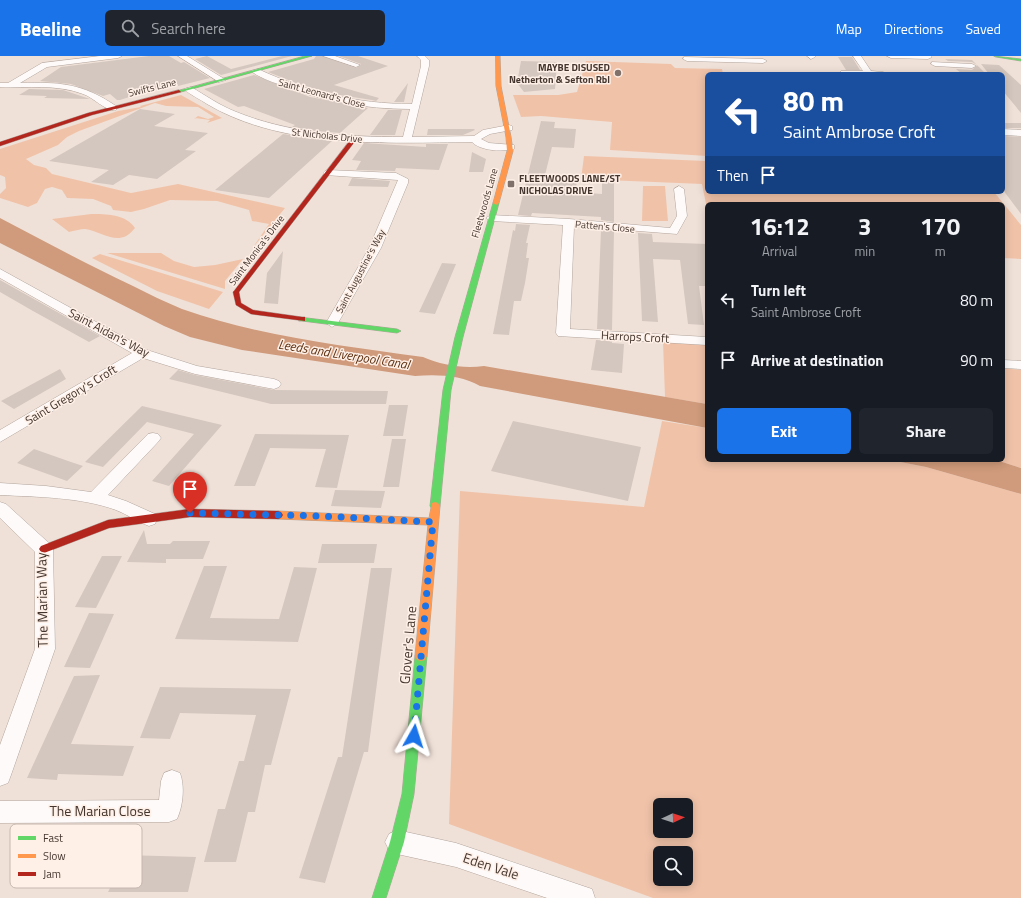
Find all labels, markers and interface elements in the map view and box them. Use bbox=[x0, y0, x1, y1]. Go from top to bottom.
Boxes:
search box bbox=[105, 10, 385, 46]
text: Beeline bbox=[20, 14, 81, 43]
icon: search bbox=[119, 17, 141, 39]
text: Search here bbox=[151, 17, 226, 40]
text: Map bbox=[836, 18, 862, 39]
text: Directions bbox=[884, 18, 943, 39]
text: Saved bbox=[965, 18, 1001, 39]
place label: MAYBE DISUSED Netherton & Sefton Rbl bbox=[509, 60, 610, 87]
marker: MAYBE DISUSED Netherton & Sefton Rbl bbox=[613, 68, 623, 78]
street label: Swifts Lane bbox=[127, 74, 178, 101]
street label: Saint Leonard's Close bbox=[277, 75, 367, 112]
text: 80 m bbox=[783, 79, 844, 122]
icon: left bbox=[717, 88, 769, 140]
text: Saint Ambrose Croft bbox=[783, 118, 935, 145]
street label: St Nicholas Drive bbox=[291, 124, 363, 147]
text: Then bbox=[717, 164, 749, 187]
icon: arrive bbox=[757, 164, 779, 186]
street label: Fleetwoods Lane bbox=[467, 167, 502, 240]
place label: FLEETWOODS LANE/ST NICHOLAS DRIVE bbox=[519, 171, 621, 198]
marker: FLEETWOODS LANE/ST NICHOLAS DRIVE bbox=[506, 179, 516, 189]
text: 16:12 bbox=[750, 208, 810, 244]
text: 3 bbox=[858, 208, 872, 244]
text: 170 bbox=[920, 208, 960, 244]
street label: Saint Monica's Drive bbox=[225, 212, 288, 289]
street label: Patten's Close bbox=[575, 216, 635, 237]
street label: Saint Augustine's Way bbox=[332, 226, 389, 316]
text: Arrival bbox=[762, 241, 797, 261]
text: min bbox=[854, 241, 875, 261]
text: m bbox=[935, 241, 946, 261]
text: Turn left bbox=[751, 279, 806, 302]
icon: left bbox=[717, 289, 739, 311]
text: 80 m bbox=[960, 289, 993, 312]
text: Saint Ambrose Croft bbox=[751, 302, 861, 322]
street label: Saint Aidan's Way bbox=[65, 303, 153, 362]
street label: Harrops Croft bbox=[600, 325, 670, 348]
water label: Leeds and Liverpool Canal bbox=[277, 334, 413, 375]
icon: arrive bbox=[717, 349, 739, 371]
text: Arrive at destination bbox=[751, 349, 884, 372]
text: 90 m bbox=[960, 349, 993, 372]
street label: Saint Gregory's Croft bbox=[21, 359, 121, 430]
button: Exit bbox=[717, 408, 851, 454]
button: Share bbox=[859, 408, 993, 454]
pin bbox=[173, 472, 207, 513]
icon: arrive bbox=[179, 478, 201, 500]
street label: The Marian Way bbox=[30, 552, 53, 648]
street label: Glover's Lane bbox=[394, 605, 421, 685]
position arrow bbox=[393, 715, 435, 757]
north arrow bbox=[653, 798, 693, 838]
map controls bbox=[653, 798, 693, 886]
street label: The Marian Close bbox=[49, 800, 151, 821]
legend bbox=[10, 824, 142, 888]
text: Fast bbox=[43, 830, 63, 846]
button: search bbox=[653, 846, 693, 886]
street label: Eden Vale bbox=[460, 847, 522, 884]
text: Slow bbox=[43, 848, 66, 864]
text: Jam bbox=[43, 866, 61, 882]

